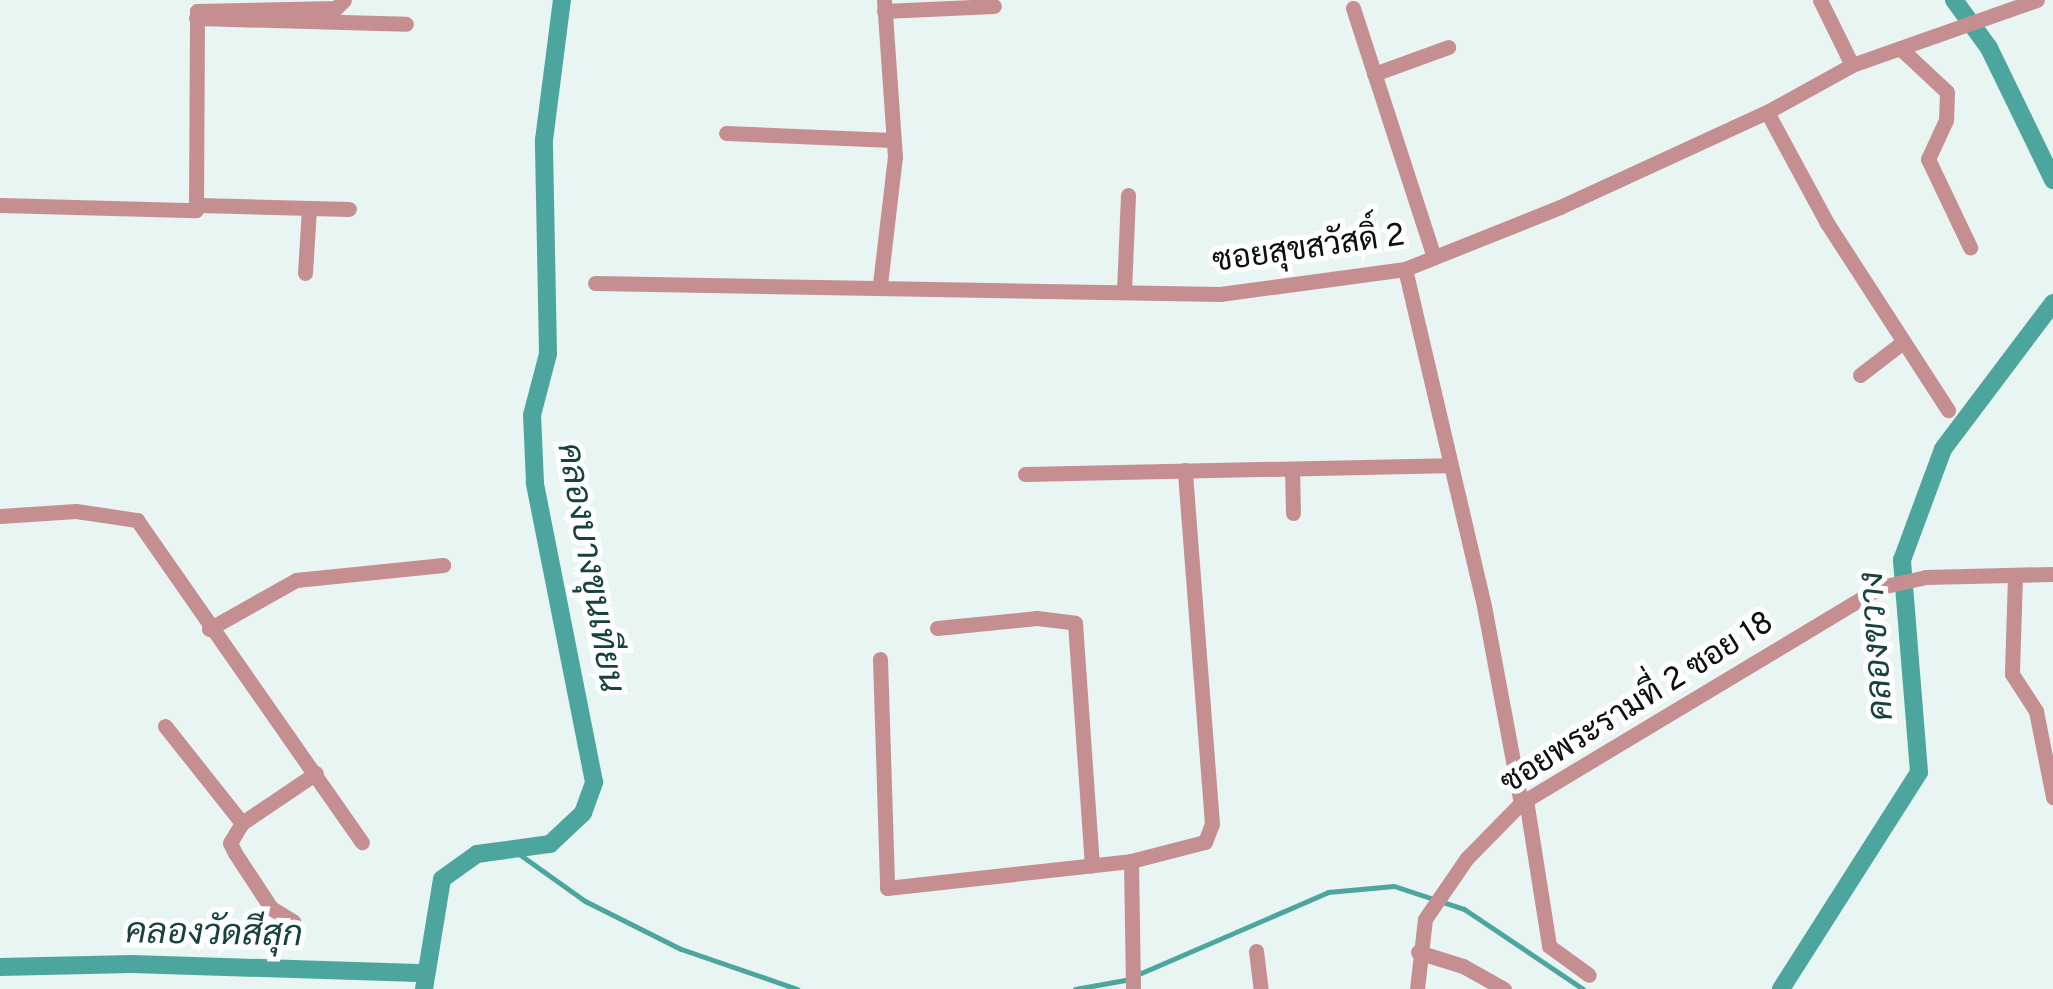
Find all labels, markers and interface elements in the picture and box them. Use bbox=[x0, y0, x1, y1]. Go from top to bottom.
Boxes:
street label: ซอยสุขสวัสดิ์ 2 bbox=[1210, 217, 1408, 283]
water label: คลองบางขุนเทียน bbox=[546, 440, 632, 696]
water label: คลองขวาง bbox=[1852, 570, 1904, 722]
street label: ซอยพระรามที่ 2 ซอย 18 bbox=[1494, 604, 1782, 804]
water label: คลองวัดสีสุก bbox=[125, 912, 303, 958]

